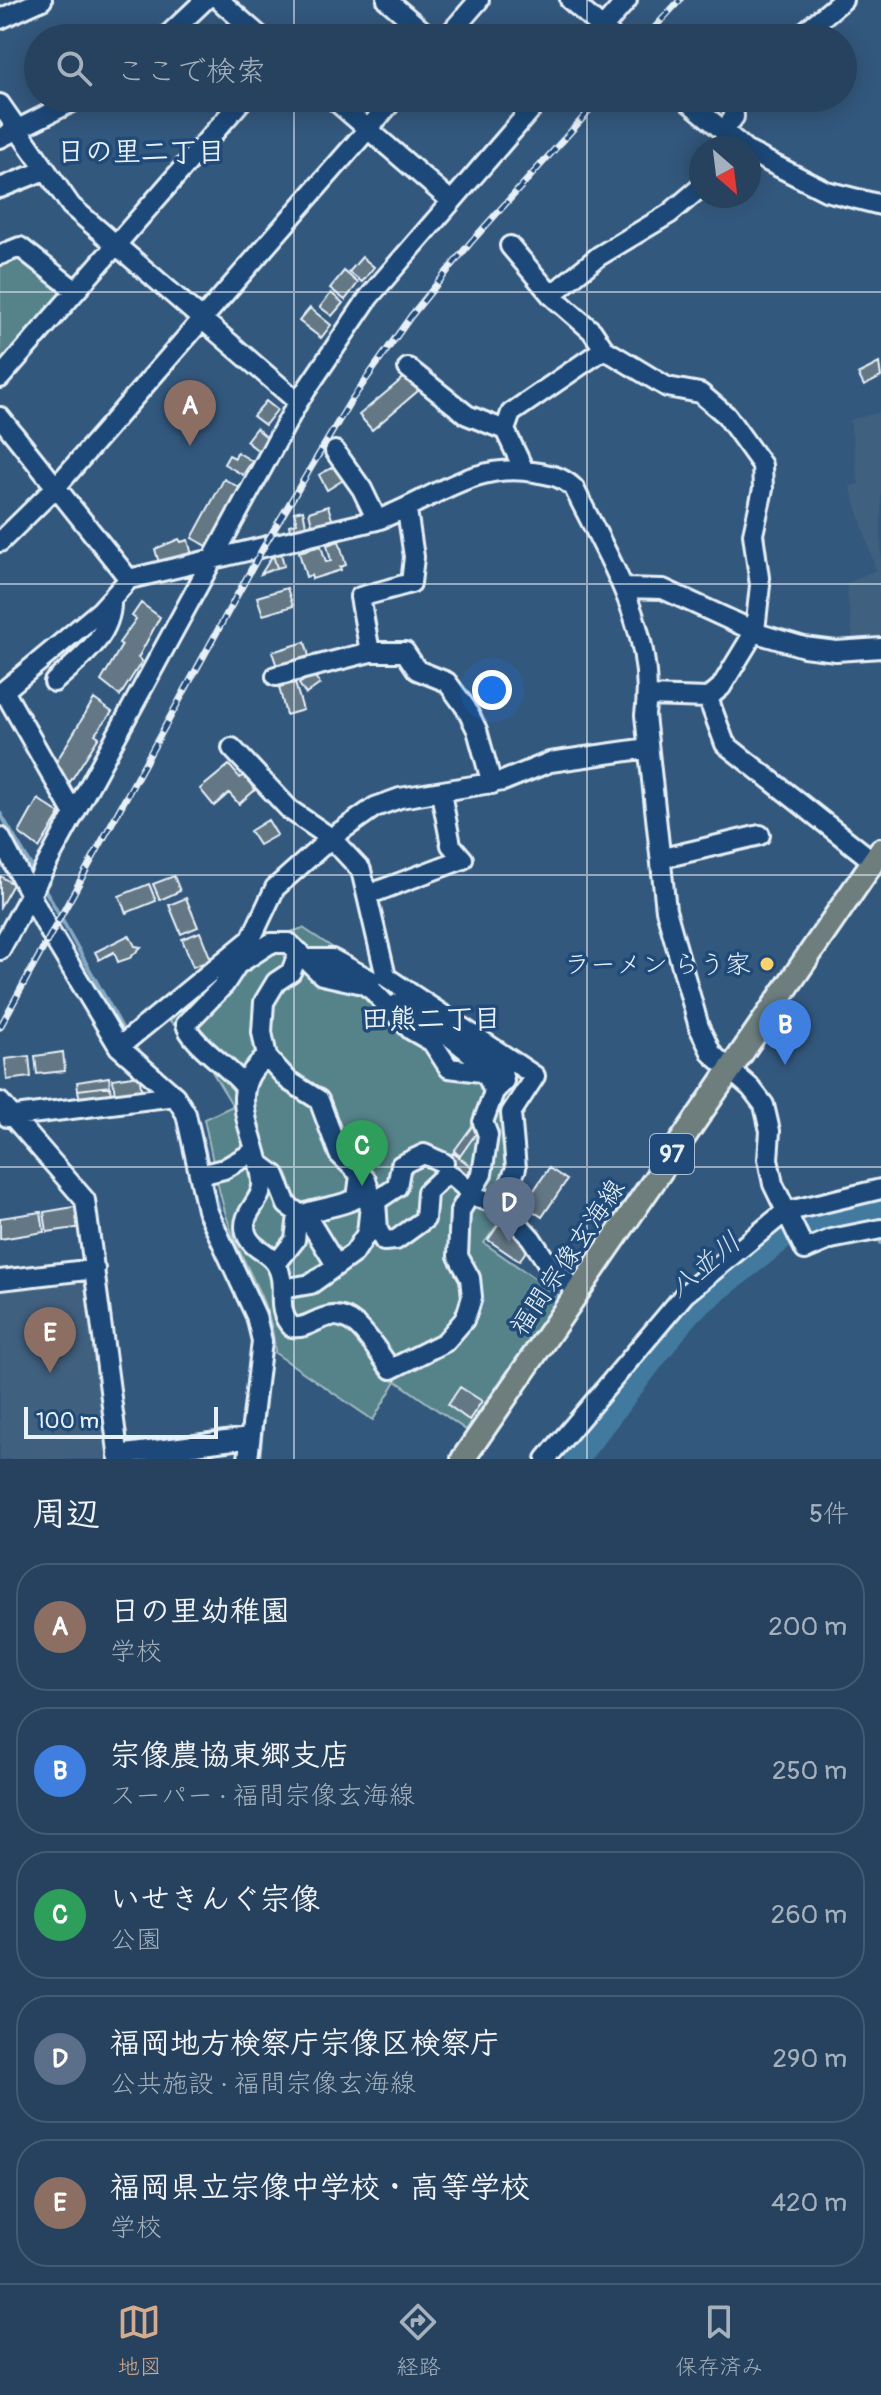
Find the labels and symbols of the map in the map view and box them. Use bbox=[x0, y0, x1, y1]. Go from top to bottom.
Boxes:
district label: 日の里二丁目 bbox=[57, 135, 225, 170]
north arrow bbox=[689, 136, 761, 208]
pin: A bbox=[164, 380, 216, 446]
your location bbox=[472, 670, 512, 710]
place label: ラーメン らう家 bbox=[564, 949, 751, 981]
marker: ラーメン らう家 bbox=[758, 955, 776, 973]
pin: B bbox=[759, 999, 811, 1065]
district label: 田熊二丁目 bbox=[361, 1002, 501, 1037]
pin: C bbox=[336, 1120, 388, 1186]
road number: 97 bbox=[650, 1134, 694, 1174]
street label: 福間宗像玄海線 bbox=[504, 1173, 632, 1342]
pin: D bbox=[483, 1177, 535, 1243]
water label: 八並川 bbox=[662, 1225, 748, 1306]
pin: E bbox=[24, 1307, 76, 1373]
scale bar bbox=[24, 1403, 218, 1439]

